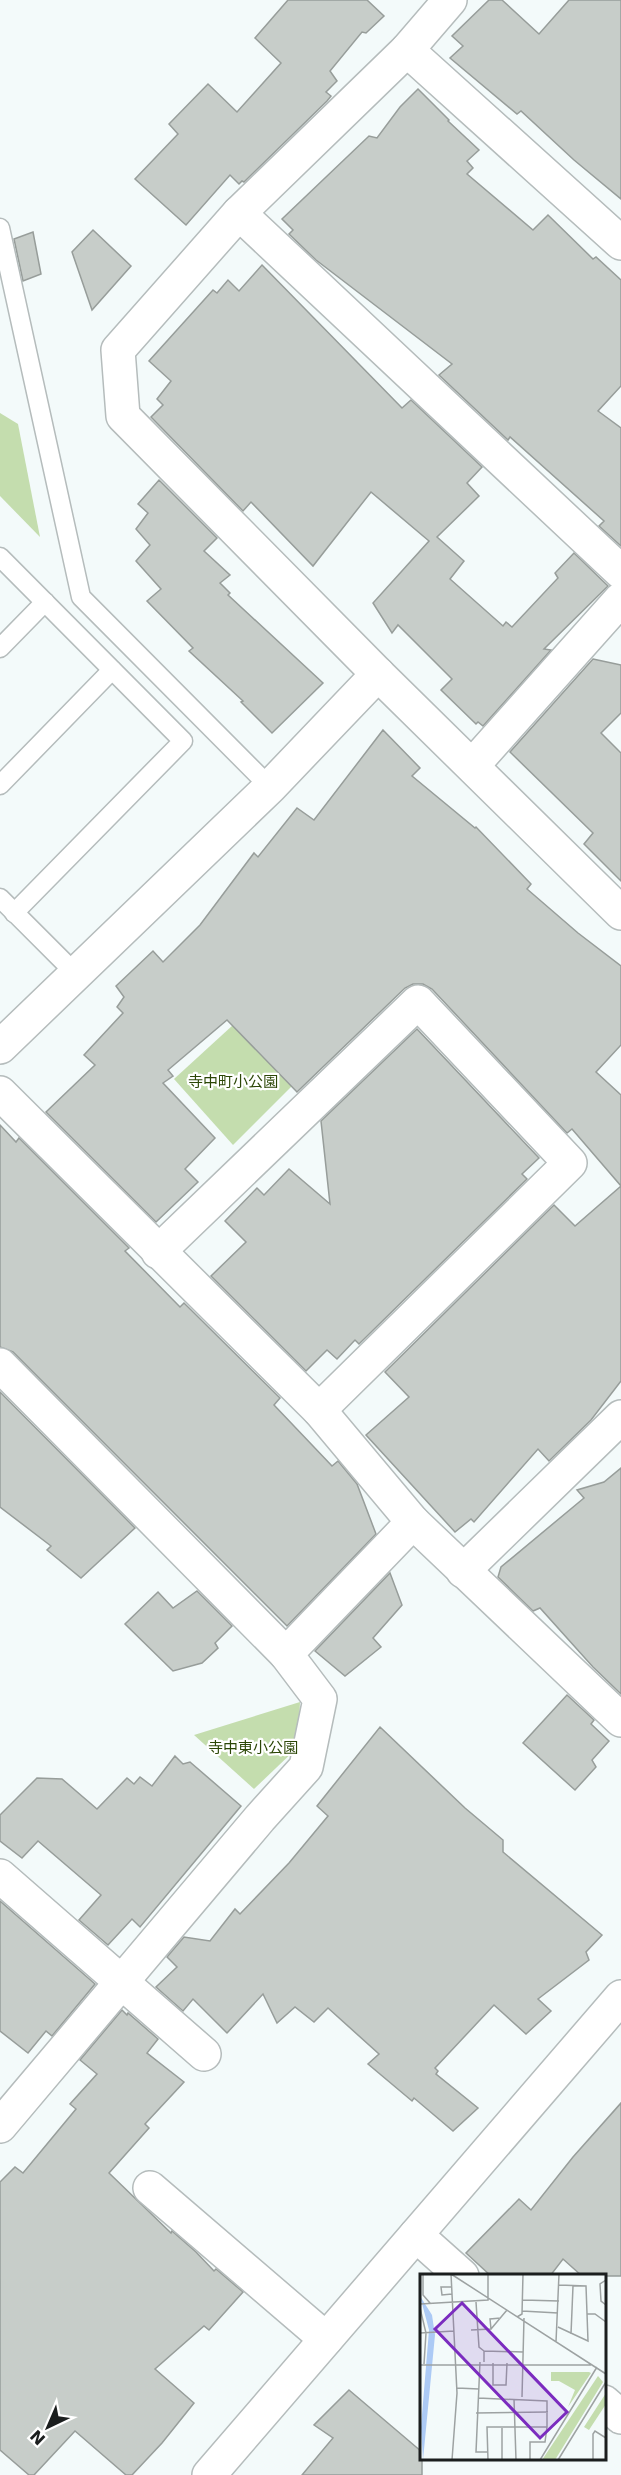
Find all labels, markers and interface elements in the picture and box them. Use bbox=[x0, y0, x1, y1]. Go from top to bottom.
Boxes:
park label: 寺中町小公園 bbox=[188, 1073, 278, 1091]
park label: 寺中東小公園 bbox=[208, 1739, 298, 1757]
inset map bbox=[420, 2274, 606, 2460]
north arrow bbox=[18, 2397, 78, 2457]
text: N bbox=[27, 2426, 49, 2449]

